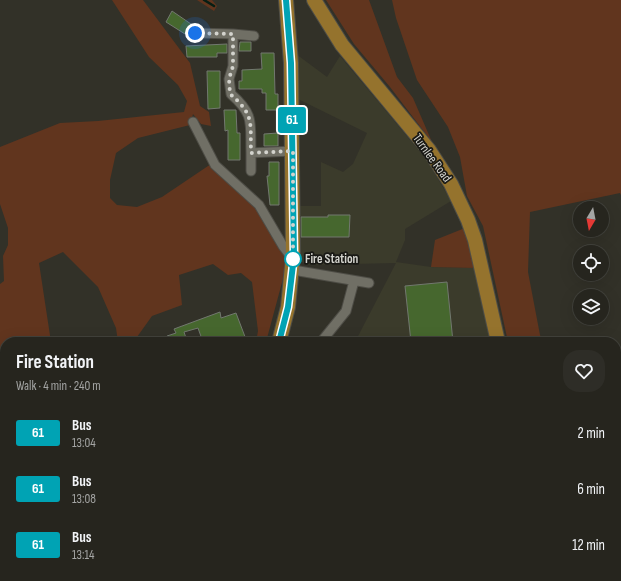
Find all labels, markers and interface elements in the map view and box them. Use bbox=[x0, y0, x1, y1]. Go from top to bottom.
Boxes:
your location bbox=[185, 23, 205, 43]
line badge: 61 bbox=[274, 107, 310, 133]
text: 61 bbox=[286, 111, 298, 128]
street label: Turnlee Road bbox=[409, 131, 455, 185]
north arrow bbox=[573, 201, 609, 237]
map controls bbox=[573, 201, 609, 325]
button: locate bbox=[573, 245, 609, 281]
marker: Fire Station bbox=[284, 250, 302, 268]
place label: Fire Station bbox=[305, 251, 359, 267]
button: layers bbox=[573, 289, 609, 325]
button: heart bbox=[563, 350, 605, 392]
text: Fire Station bbox=[16, 351, 94, 374]
text: Walk · 4 min · 240 m bbox=[16, 378, 101, 394]
text: Bus bbox=[72, 416, 91, 435]
text: 61 bbox=[32, 424, 44, 441]
text: 2 min bbox=[578, 424, 605, 443]
text: 13:04 bbox=[72, 435, 96, 451]
text: Bus bbox=[72, 472, 91, 491]
text: 61 bbox=[32, 480, 44, 497]
text: 6 min bbox=[577, 480, 605, 499]
text: 13:08 bbox=[72, 491, 96, 507]
text: Bus bbox=[72, 528, 91, 547]
text: 61 bbox=[32, 536, 44, 553]
text: 12 min bbox=[572, 536, 605, 555]
text: 13:14 bbox=[72, 547, 94, 563]

